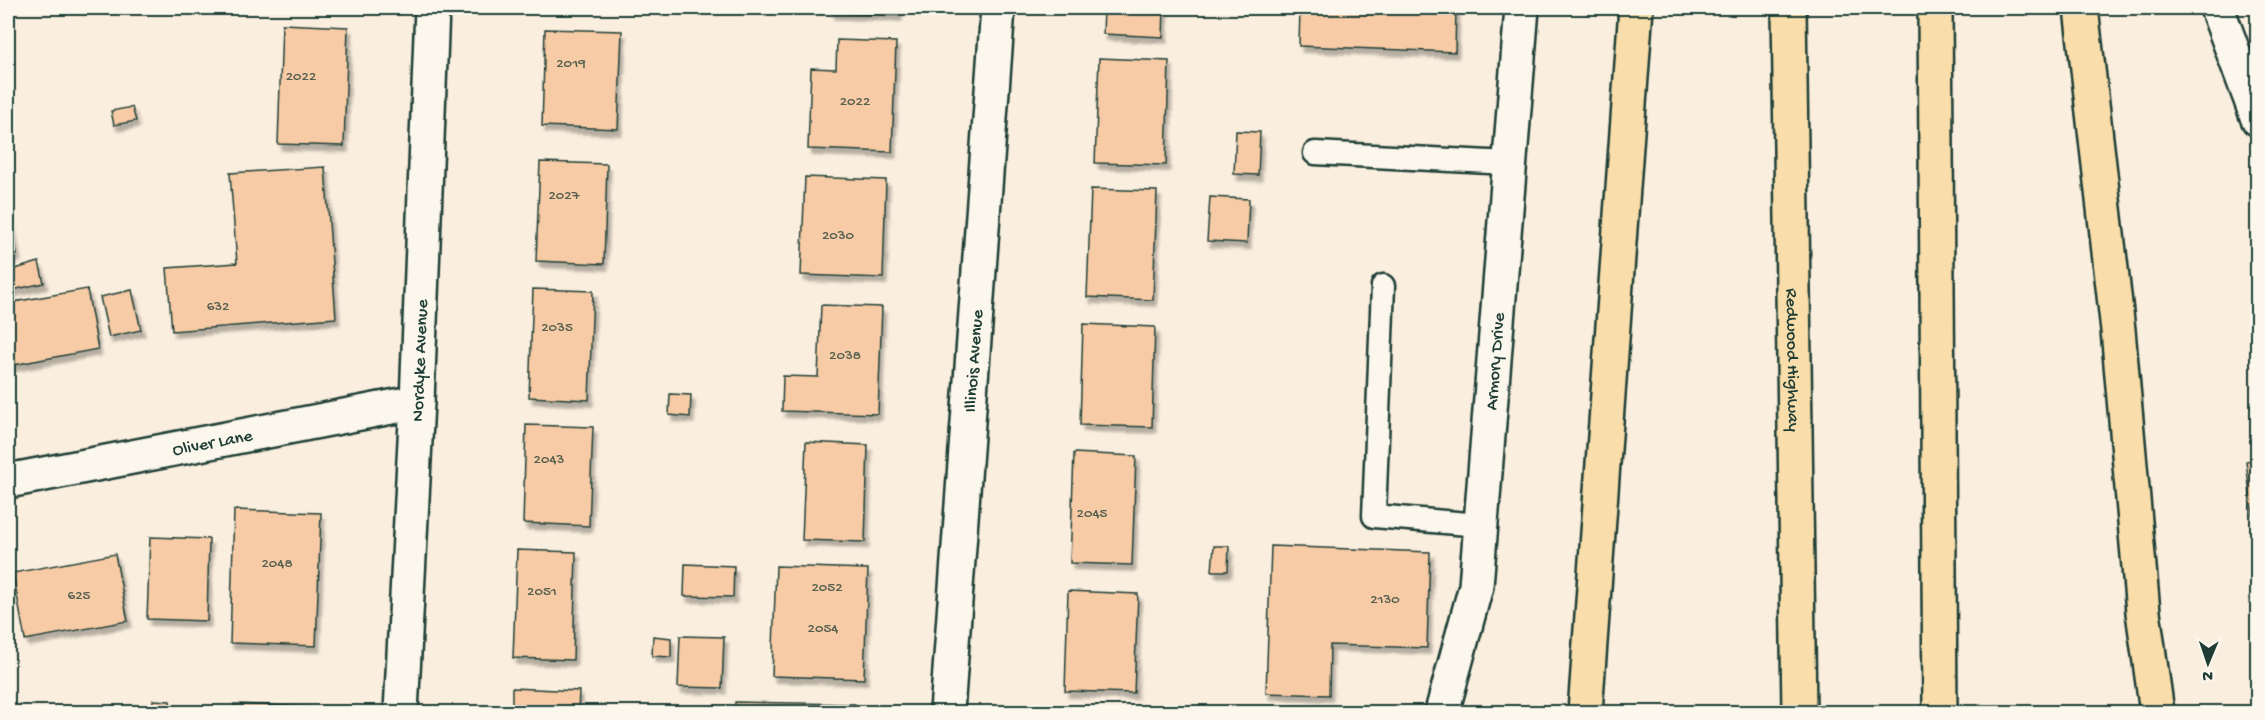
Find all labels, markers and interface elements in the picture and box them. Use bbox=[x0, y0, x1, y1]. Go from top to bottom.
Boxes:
house number: 2019 bbox=[556, 55, 586, 73]
house number: 2022 bbox=[286, 68, 316, 86]
house number: 2022 bbox=[840, 93, 870, 111]
house number: 2027 bbox=[548, 187, 581, 205]
house number: 2030 bbox=[822, 227, 855, 245]
street label: Redwood Highway bbox=[1780, 288, 1803, 432]
house number: 632 bbox=[207, 298, 229, 316]
street label: Nordyke Avenue bbox=[408, 298, 434, 422]
street label: Illinois Avenue bbox=[961, 308, 989, 413]
street label: Armory Drive bbox=[1482, 311, 1511, 411]
house number: 2035 bbox=[541, 319, 573, 337]
house number: 2038 bbox=[829, 347, 861, 365]
street label: Oliver Lane bbox=[171, 426, 255, 462]
house number: 2043 bbox=[534, 451, 565, 469]
house number: 2045 bbox=[1077, 505, 1108, 523]
house number: 2048 bbox=[261, 555, 293, 573]
house number: 2052 bbox=[811, 579, 843, 597]
house number: 2051 bbox=[527, 583, 557, 601]
house number: 625 bbox=[68, 587, 91, 605]
house number: 2130 bbox=[1370, 591, 1400, 609]
house number: 2054 bbox=[808, 620, 838, 638]
north arrow bbox=[2178, 633, 2238, 693]
text: N bbox=[2201, 665, 2213, 684]

